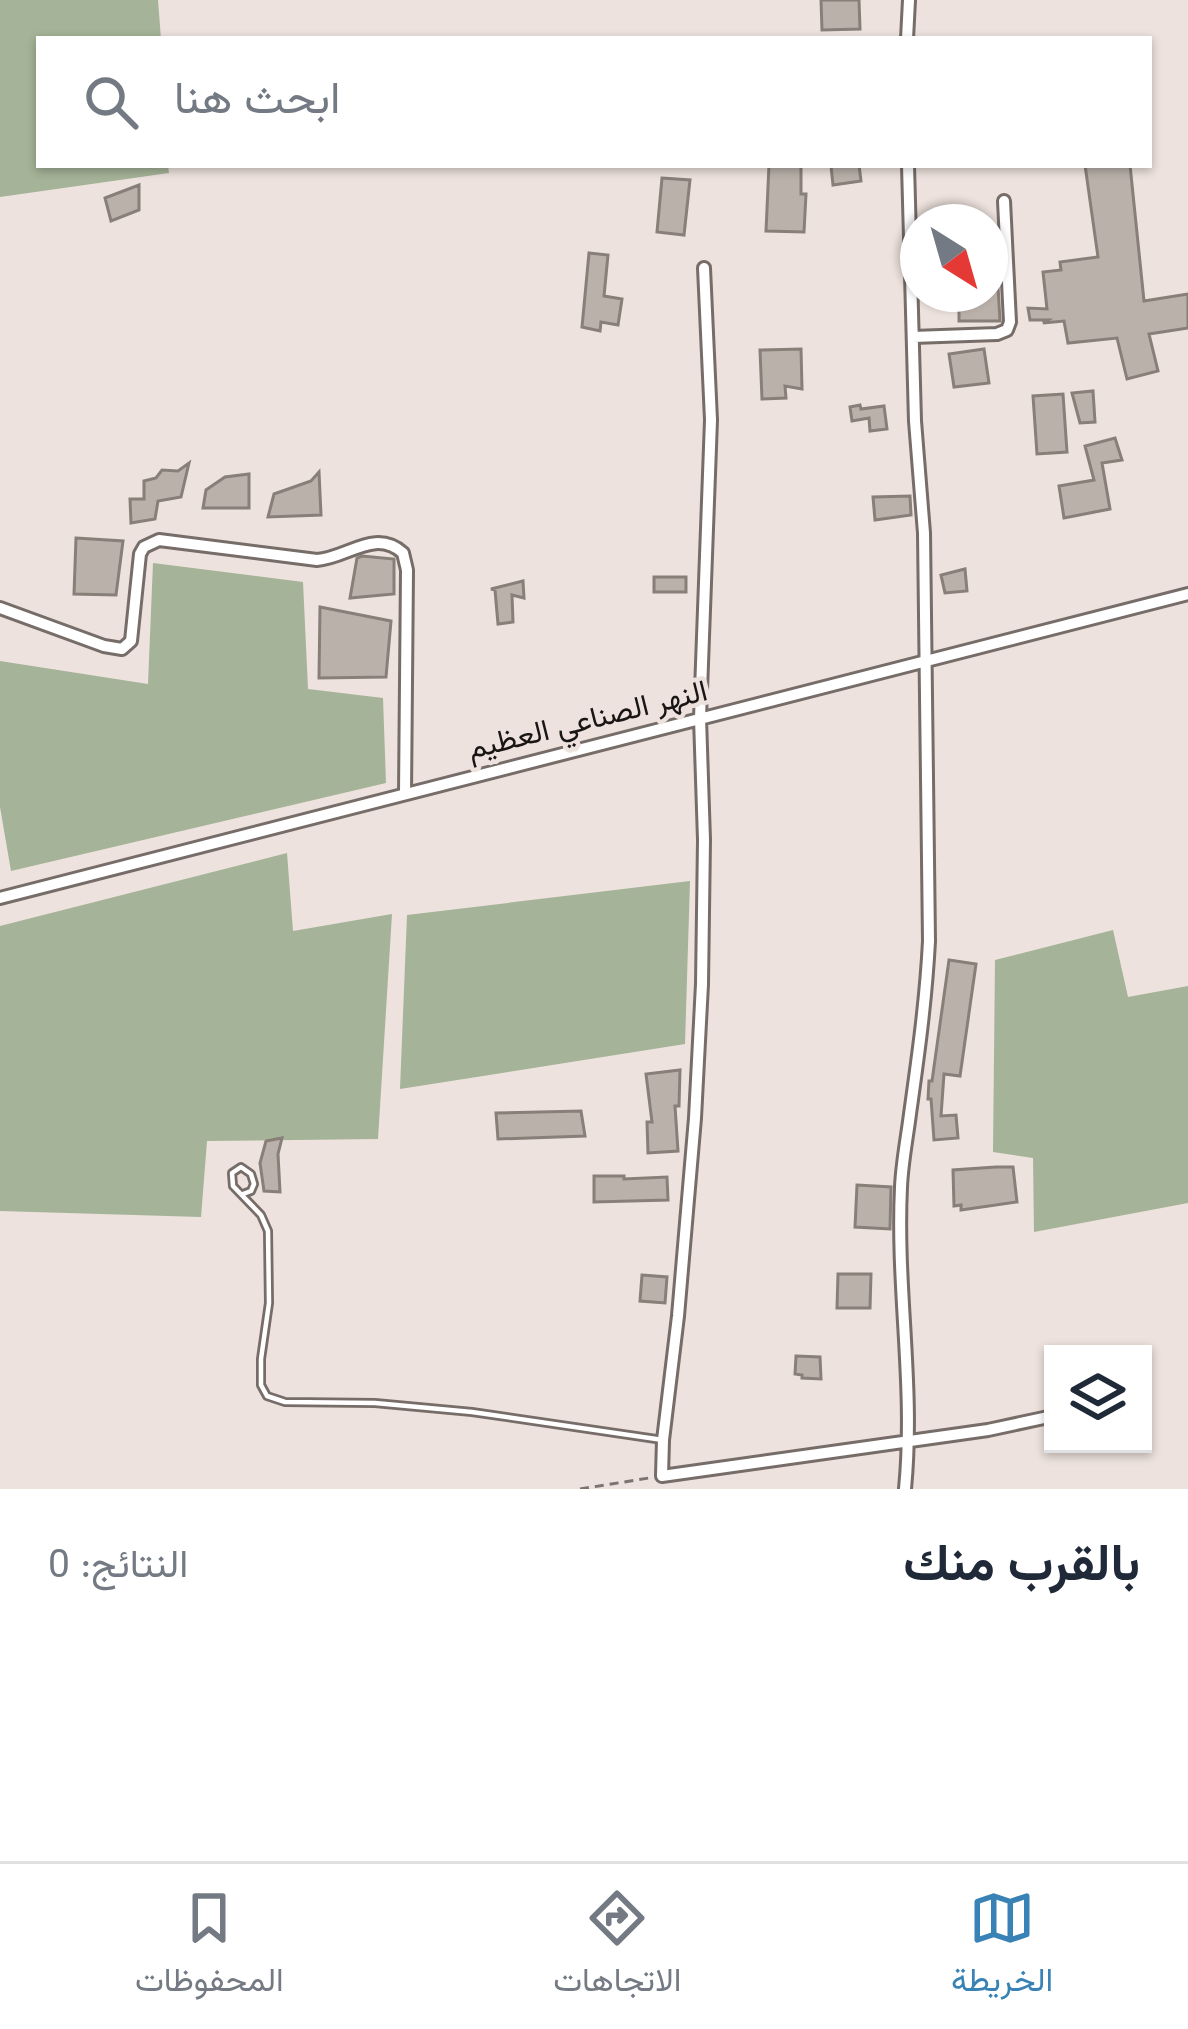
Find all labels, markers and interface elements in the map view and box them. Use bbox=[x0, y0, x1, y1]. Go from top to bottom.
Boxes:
search box bbox=[36, 36, 1152, 168]
text: ابحث هنا bbox=[174, 67, 341, 137]
icon: search bbox=[78, 69, 144, 135]
north arrow bbox=[900, 204, 1008, 312]
street label: النهر الصناعي العظيم bbox=[463, 669, 713, 775]
map controls bbox=[1044, 1345, 1152, 1453]
button: layers bbox=[1044, 1345, 1152, 1453]
text: بالقرب منك bbox=[903, 1528, 1140, 1607]
text: النتائج: 0 bbox=[48, 1537, 188, 1598]
tab: المحفوظات bbox=[135, 1885, 284, 2009]
tab: الاتجاهات bbox=[553, 1885, 681, 2009]
tab: الخريطة bbox=[951, 1885, 1053, 2009]

